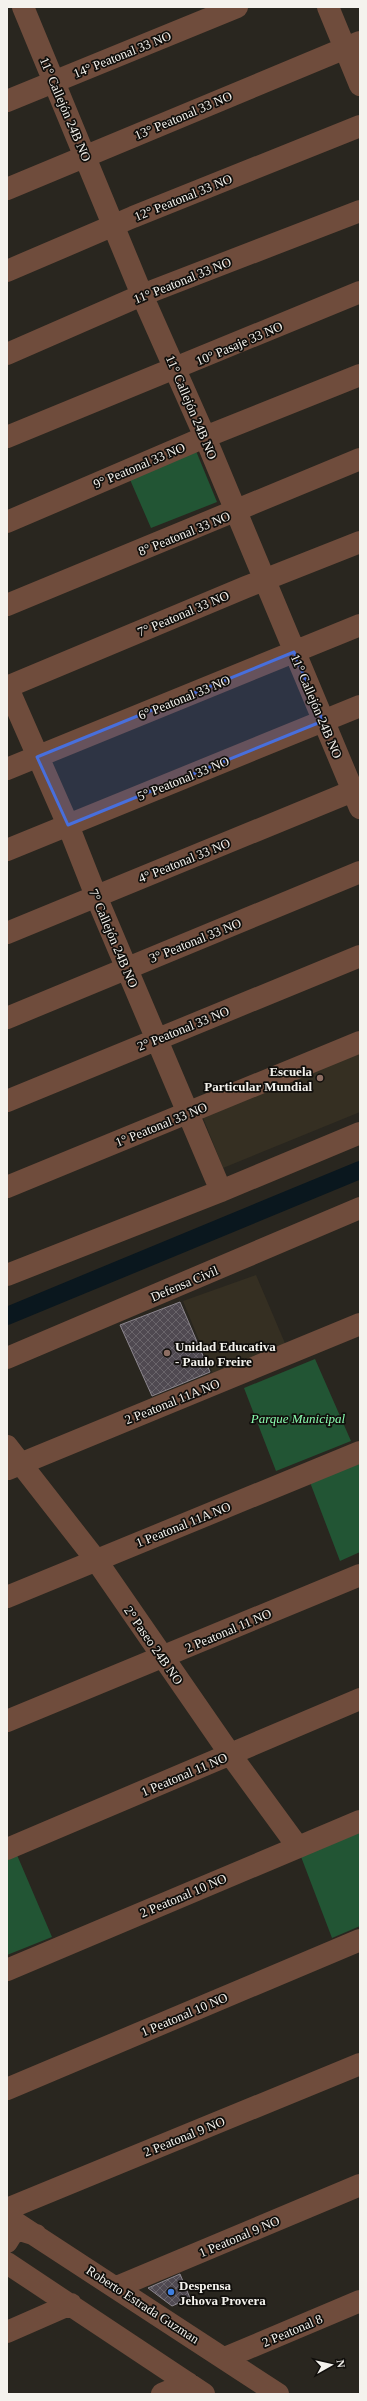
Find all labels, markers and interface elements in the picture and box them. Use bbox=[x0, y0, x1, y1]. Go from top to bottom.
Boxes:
street label: 14° Peatonal 33 NO bbox=[71, 28, 173, 81]
street label: 11° Callejón 24B NO bbox=[37, 55, 94, 164]
street label: 13° Peatonal 33 NO bbox=[132, 88, 234, 143]
street label: 12° Peatonal 33 NO bbox=[132, 171, 234, 224]
street label: 11° Peatonal 33 NO bbox=[131, 254, 233, 307]
street label: 10° Pasaje 33 NO bbox=[193, 318, 285, 369]
street label: 11° Callejón 24B NO bbox=[163, 353, 220, 462]
street label: 9° Peatonal 33 NO bbox=[91, 439, 187, 492]
street label: 8° Peatonal 33 NO bbox=[136, 508, 232, 559]
street label: 7° Peatonal 33 NO bbox=[135, 587, 231, 640]
street label: 11° Callejón 24B NO bbox=[288, 652, 345, 761]
street label: 6° Peatonal 33 NO bbox=[136, 672, 232, 723]
street label: 5° Peatonal 33 NO bbox=[135, 753, 231, 804]
street label: 4° Peatonal 33 NO bbox=[136, 835, 232, 886]
street label: 7° Callejón 24B NO bbox=[86, 886, 141, 990]
street label: 3° Peatonal 33 NO bbox=[147, 915, 243, 966]
street label: 2° Peatonal 33 NO bbox=[135, 1003, 231, 1054]
place label: Escuela Particular Mundial bbox=[204, 1064, 312, 1094]
marker: Escuela Particular Mundial bbox=[315, 1073, 325, 1083]
street label: 1° Peatonal 33 NO bbox=[113, 1099, 209, 1150]
street label: Defensa Civil bbox=[148, 1262, 221, 1304]
place label: Unidad Educativa - Paulo Freire bbox=[175, 1339, 276, 1369]
marker: Unidad Educativa - Paulo Freire bbox=[162, 1348, 172, 1358]
street label: 2 Peatonal 11A NO bbox=[123, 1376, 222, 1427]
park label: Parque Municipal bbox=[250, 1411, 346, 1426]
street label: 1 Peatonal 11A NO bbox=[134, 1499, 233, 1550]
street label: 2° Paseo 24B NO bbox=[121, 1603, 186, 1687]
street label: 2 Peatonal 11 NO bbox=[183, 1606, 274, 1655]
street label: 1 Peatonal 11 NO bbox=[139, 1750, 230, 1799]
street label: 2 Peatonal 10 NO bbox=[138, 1870, 229, 1920]
street label: 1 Peatonal 10 NO bbox=[139, 1989, 230, 2039]
street label: 2 Peatonal 9 NO bbox=[141, 2113, 227, 2160]
street label: 1 Peatonal 9 NO bbox=[197, 2213, 282, 2260]
street label: Roberto Estrada Guzman bbox=[84, 2262, 202, 2347]
place label: Despensa Jehova Provera bbox=[179, 2278, 266, 2308]
marker: Despensa Jehova Provera bbox=[166, 2287, 176, 2297]
street label: 2 Peatonal 8 bbox=[260, 2311, 325, 2350]
north arrow bbox=[311, 2345, 351, 2385]
text: N bbox=[334, 2359, 347, 2368]

